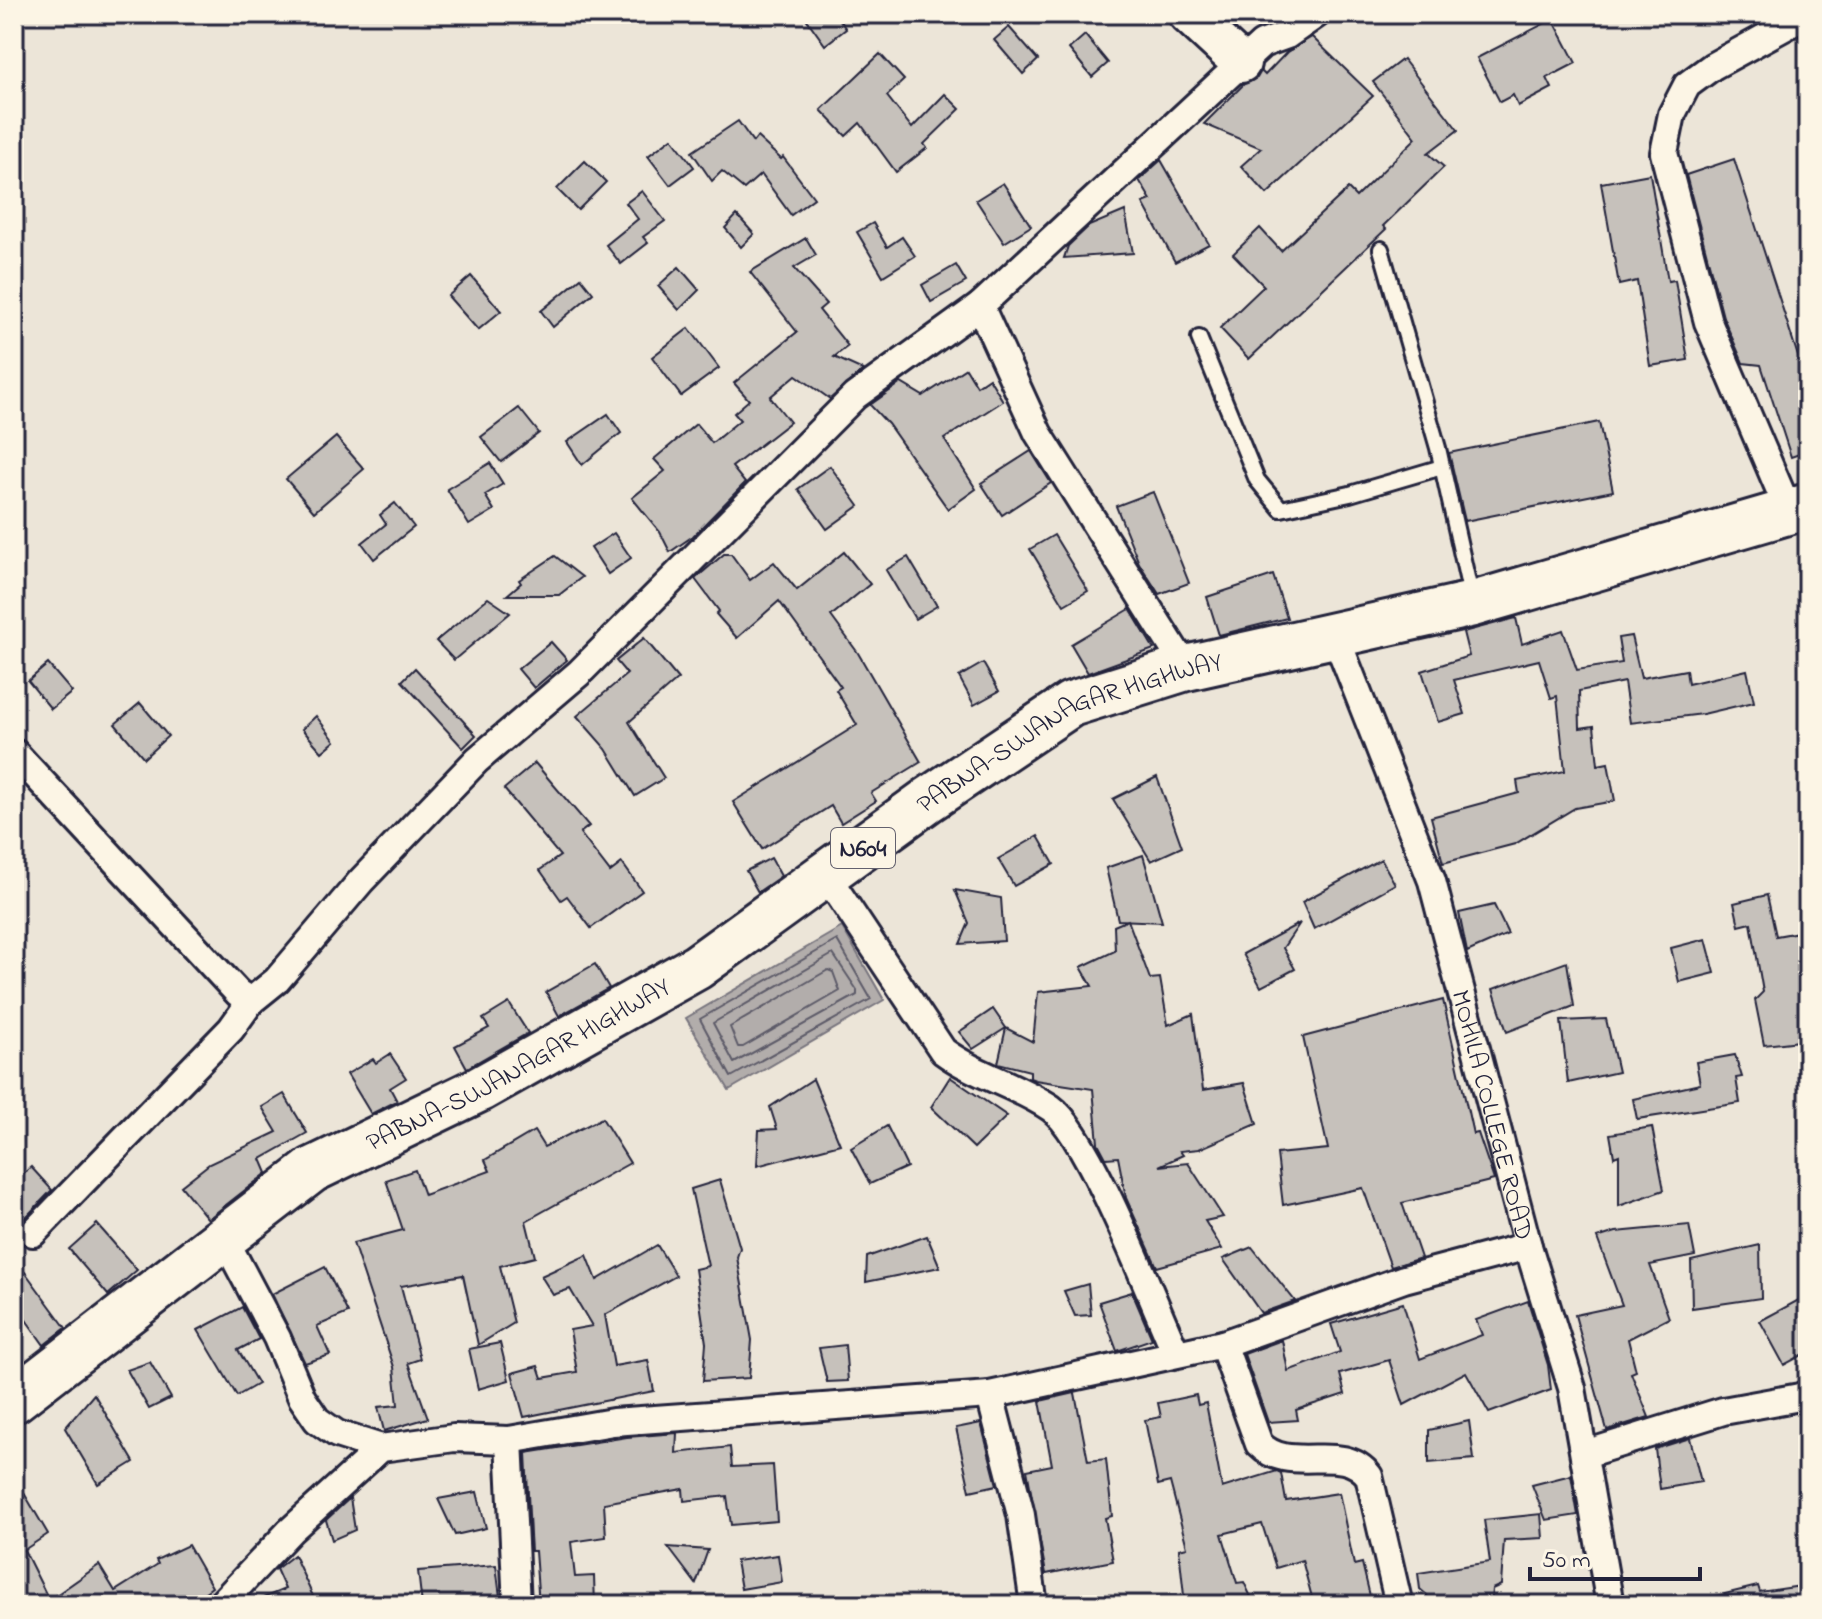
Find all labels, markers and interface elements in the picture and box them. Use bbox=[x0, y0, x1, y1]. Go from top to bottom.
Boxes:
street label: PABNA-SUJANAGAR HIGHWAY bbox=[910, 644, 1226, 824]
road number: N604 bbox=[831, 828, 895, 868]
street label: PABNA-SUJANAGAR HIGHWAY bbox=[361, 970, 678, 1163]
street label: MOHILA COLLEGE ROAD bbox=[1439, 986, 1542, 1245]
scale bar bbox=[1530, 1531, 1700, 1581]
text: 50 m bbox=[1542, 1544, 1591, 1579]

